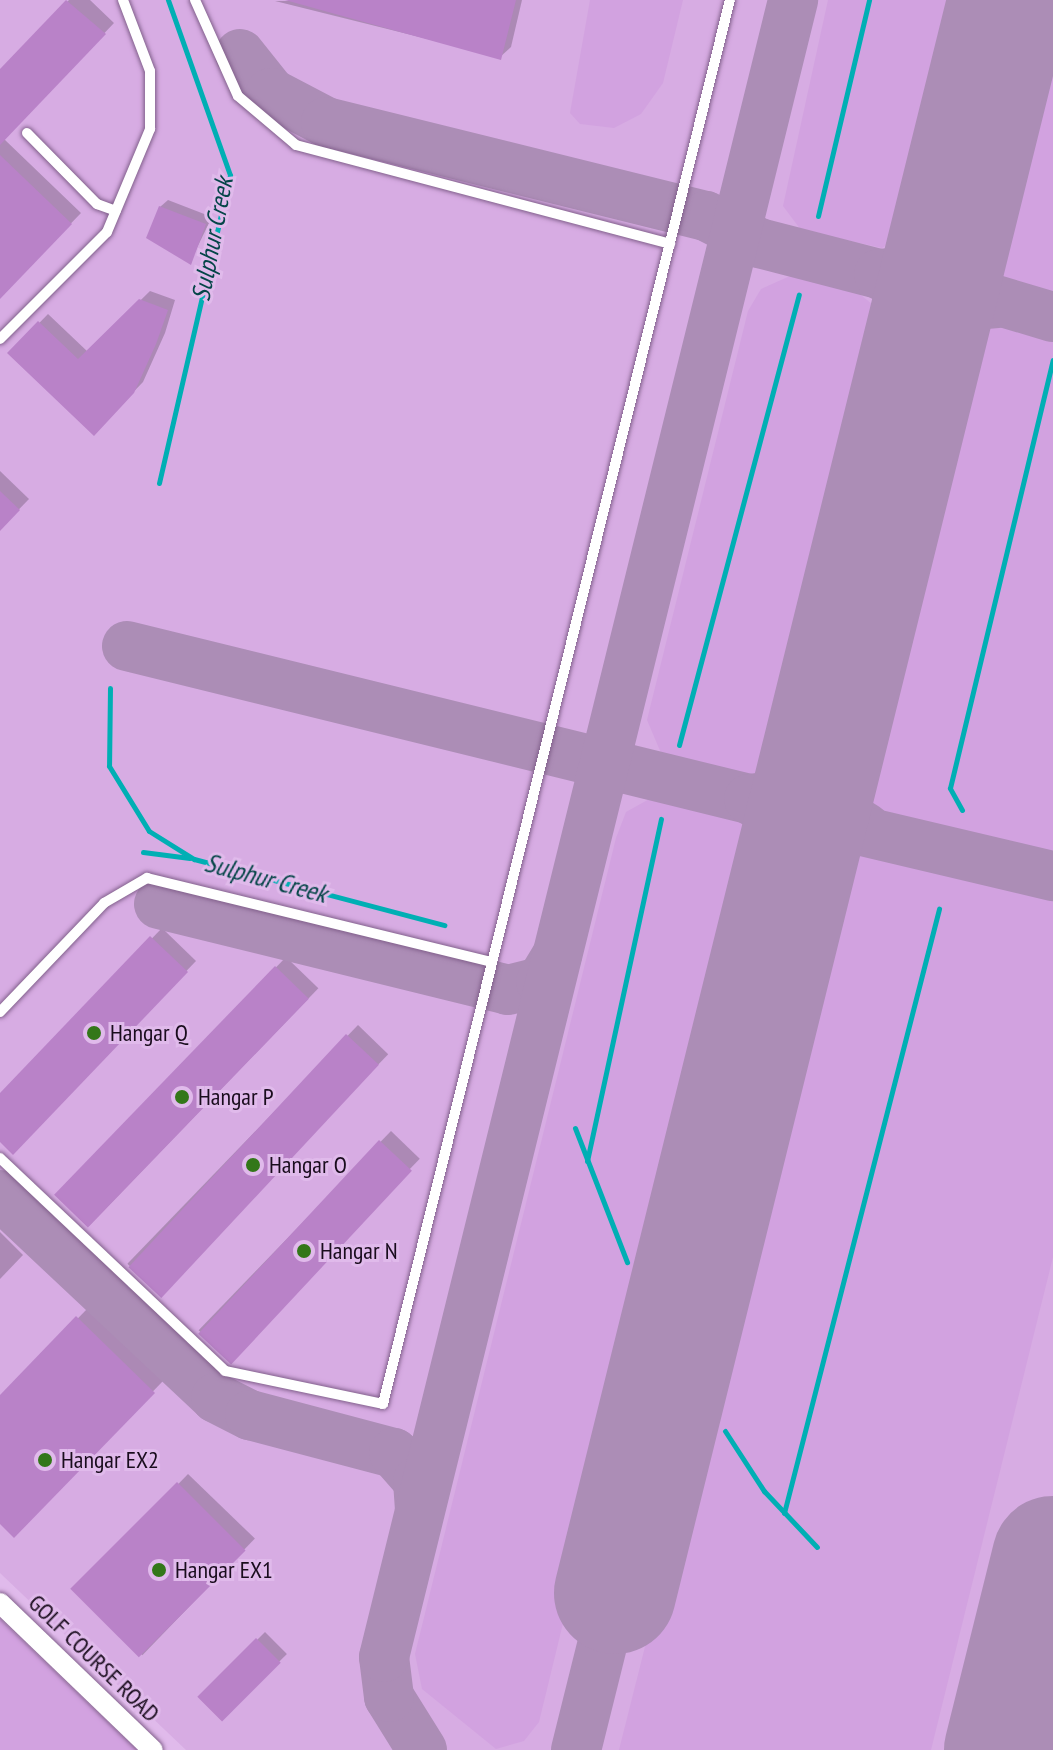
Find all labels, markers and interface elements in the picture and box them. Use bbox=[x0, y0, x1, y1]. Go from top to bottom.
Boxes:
water label: Sulphur Creek bbox=[185, 175, 239, 303]
water label: Sulphur Creek bbox=[202, 847, 330, 909]
place label: Hangar Q bbox=[110, 1019, 188, 1047]
marker: Hangar Q bbox=[85, 1024, 103, 1042]
place label: Hangar P bbox=[198, 1083, 273, 1111]
marker: Hangar P bbox=[173, 1088, 191, 1106]
place label: Hangar O bbox=[269, 1151, 347, 1179]
marker: Hangar O bbox=[244, 1156, 262, 1174]
place label: Hangar N bbox=[320, 1237, 398, 1265]
marker: Hangar N bbox=[295, 1242, 313, 1260]
place label: Hangar EX2 bbox=[61, 1446, 159, 1474]
marker: Hangar EX2 bbox=[36, 1451, 54, 1469]
place label: Hangar EX1 bbox=[175, 1556, 273, 1584]
marker: Hangar EX1 bbox=[150, 1561, 168, 1579]
street label: GOLF COURSE ROAD bbox=[23, 1588, 165, 1728]

